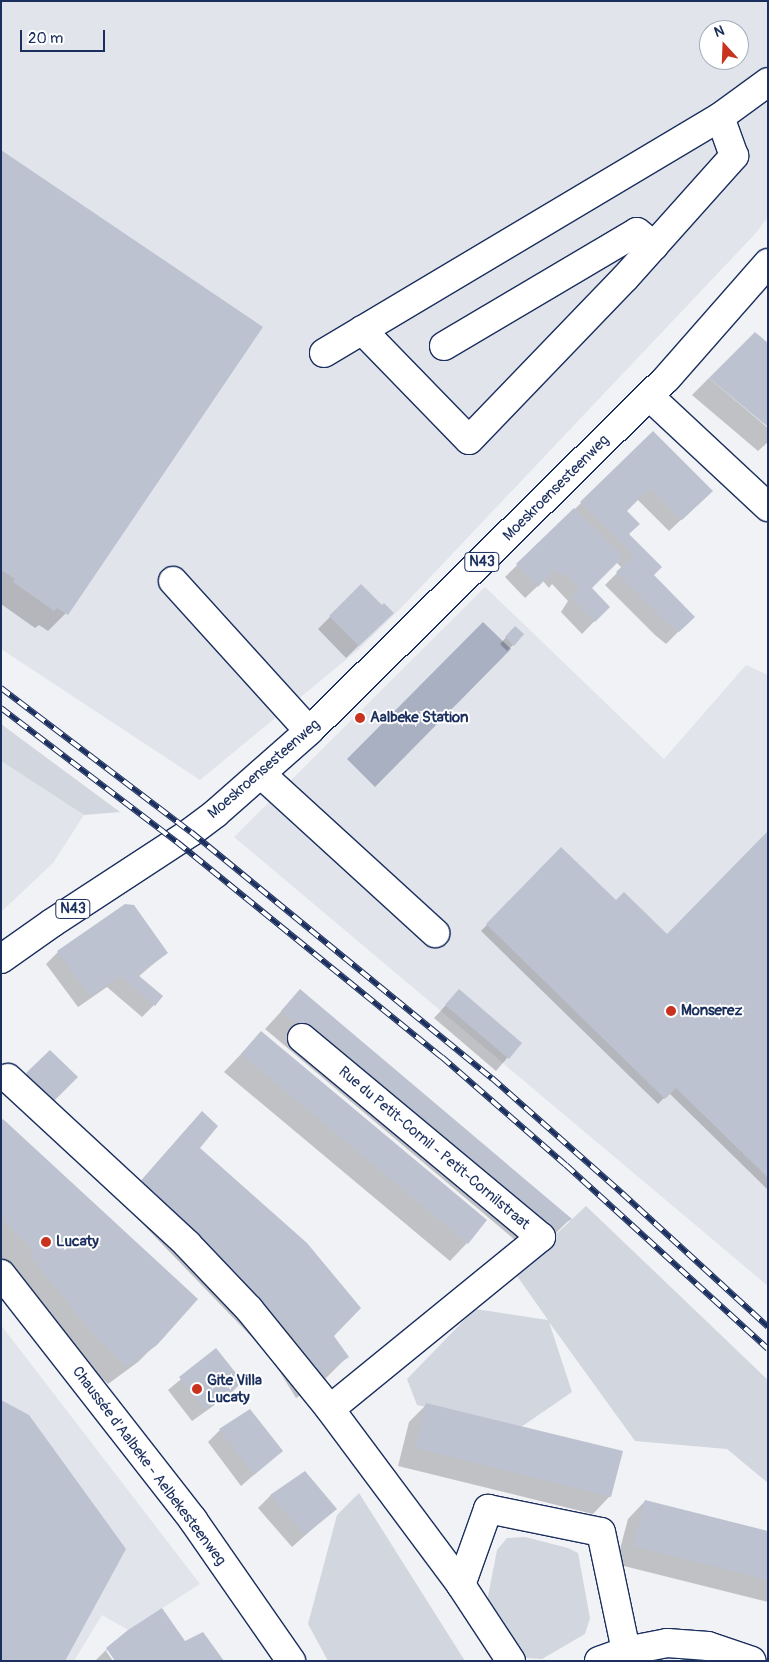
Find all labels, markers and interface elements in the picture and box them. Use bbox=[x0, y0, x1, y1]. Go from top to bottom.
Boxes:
scale bar bbox=[22, 20, 108, 52]
north arrow bbox=[699, 20, 749, 70]
text: N bbox=[712, 22, 726, 41]
text: 20 m bbox=[28, 29, 63, 48]
street label: Moeskroensesteenweg bbox=[499, 431, 613, 545]
road number: N43 bbox=[463, 550, 501, 574]
place label: Aalbeke Station bbox=[370, 709, 468, 727]
marker: Aalbeke Station bbox=[354, 712, 366, 724]
street label: Moeskroensesteenweg bbox=[204, 715, 324, 823]
road number: N43 bbox=[54, 898, 92, 921]
place label: Monserez bbox=[681, 1002, 742, 1020]
marker: Monserez bbox=[665, 1005, 677, 1017]
street label: Rue du Petit-Cornil - Petit-Cornilstraat bbox=[335, 1063, 533, 1233]
place label: Lucaty bbox=[56, 1233, 99, 1251]
marker: Lucaty bbox=[40, 1236, 52, 1248]
street label: Chaussée d'Aalbeke - Aelbekesteenweg bbox=[68, 1363, 230, 1569]
place label: Gite Villa Lucaty bbox=[207, 1371, 262, 1406]
marker: Gite Villa Lucaty bbox=[191, 1383, 203, 1395]

